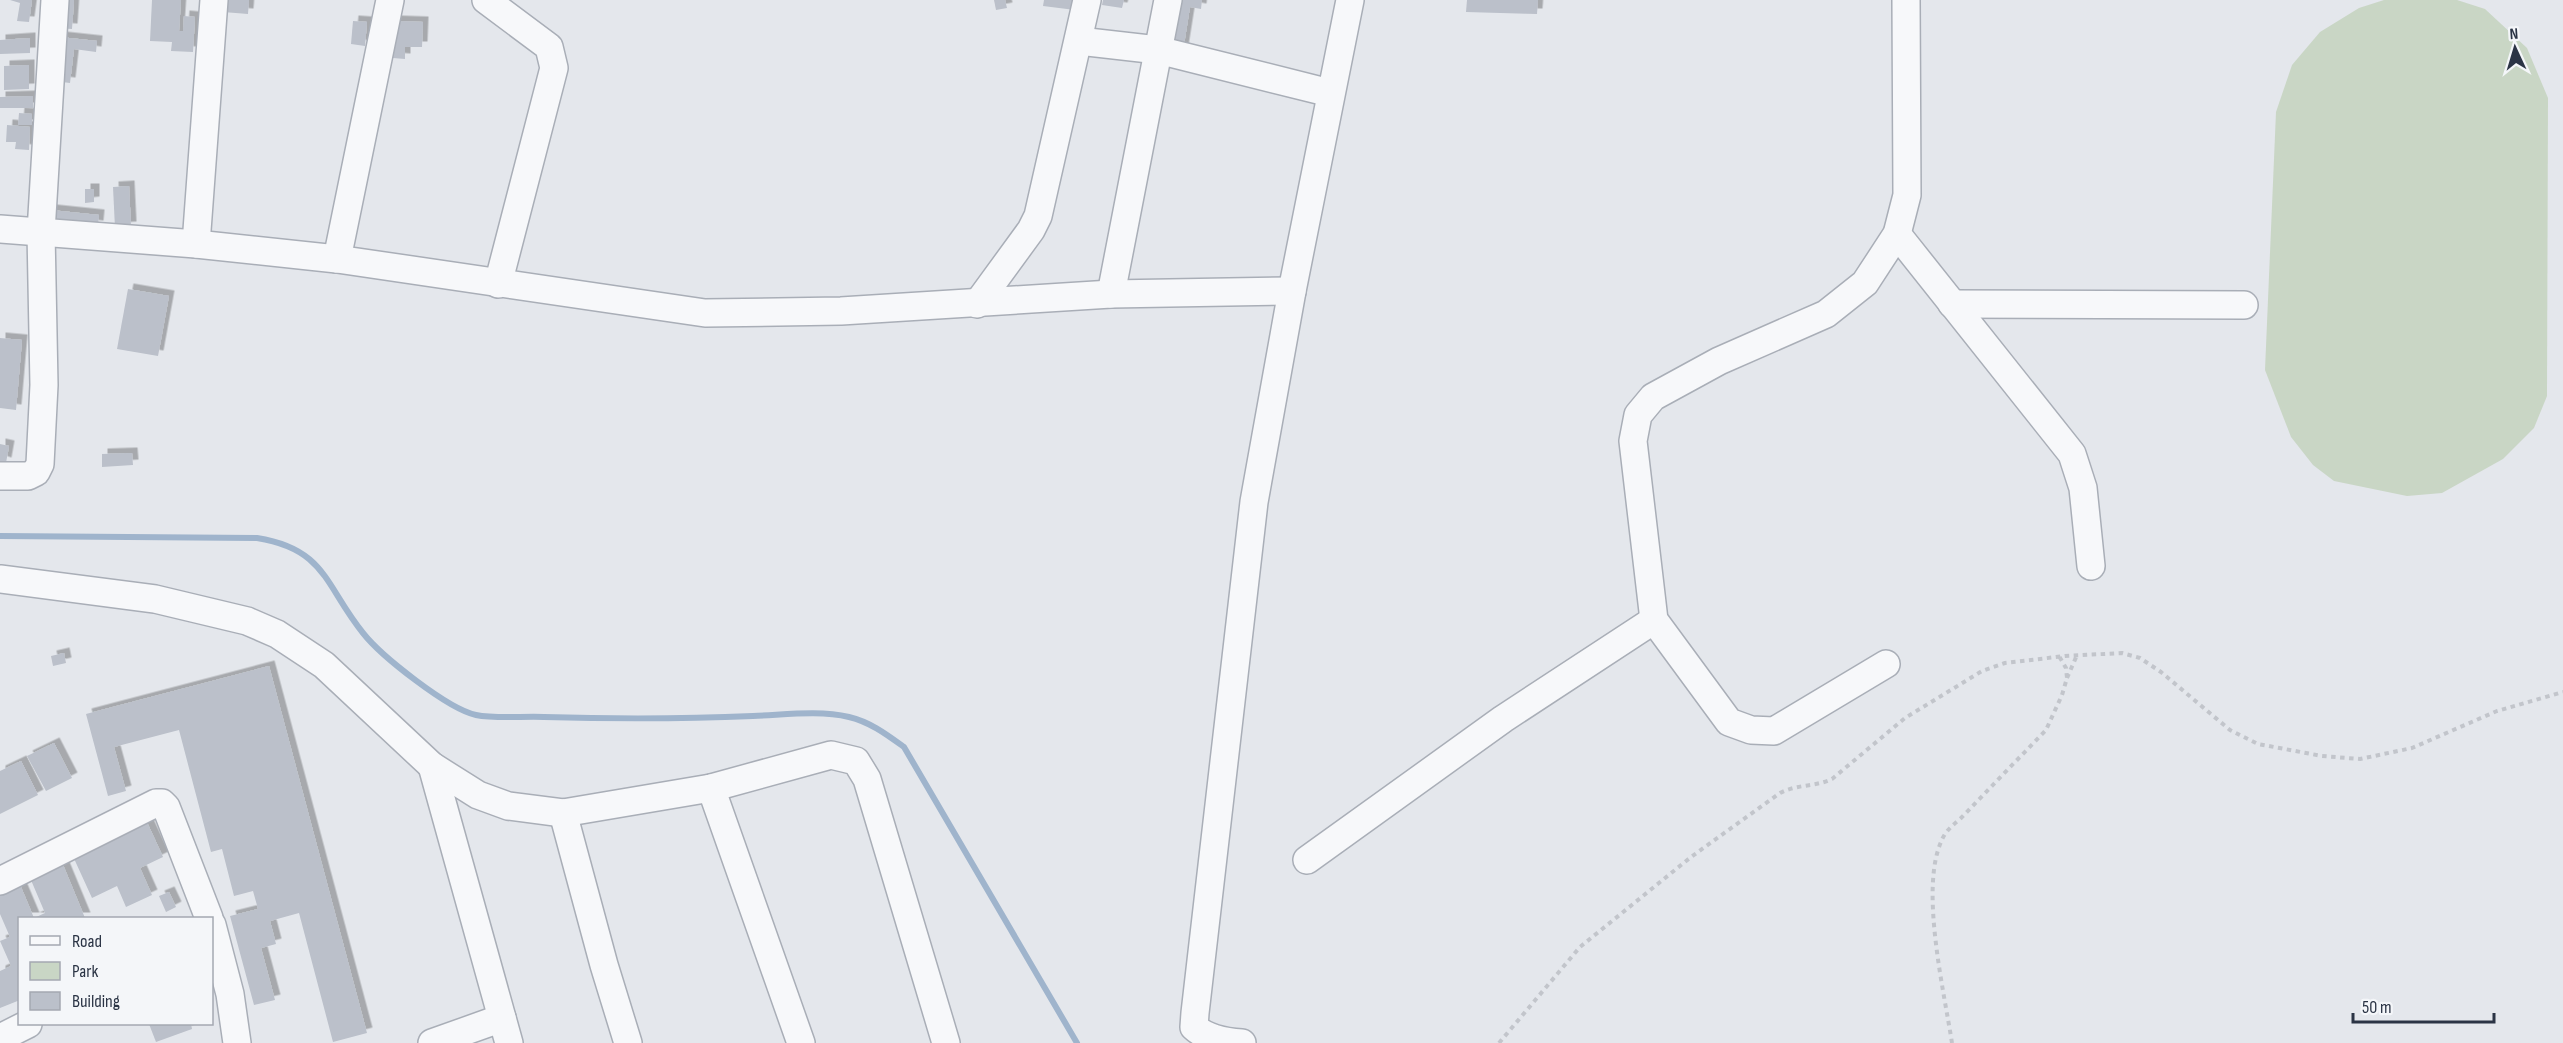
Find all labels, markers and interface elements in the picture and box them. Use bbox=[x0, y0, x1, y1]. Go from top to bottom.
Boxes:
north arrow bbox=[2485, 18, 2545, 78]
text: N bbox=[2509, 25, 2519, 44]
legend bbox=[18, 917, 213, 1025]
text: Road bbox=[72, 931, 102, 952]
text: Park bbox=[72, 961, 98, 982]
scale bar bbox=[2353, 986, 2494, 1024]
text: Building bbox=[72, 991, 120, 1012]
text: 50 m bbox=[2362, 997, 2392, 1018]

